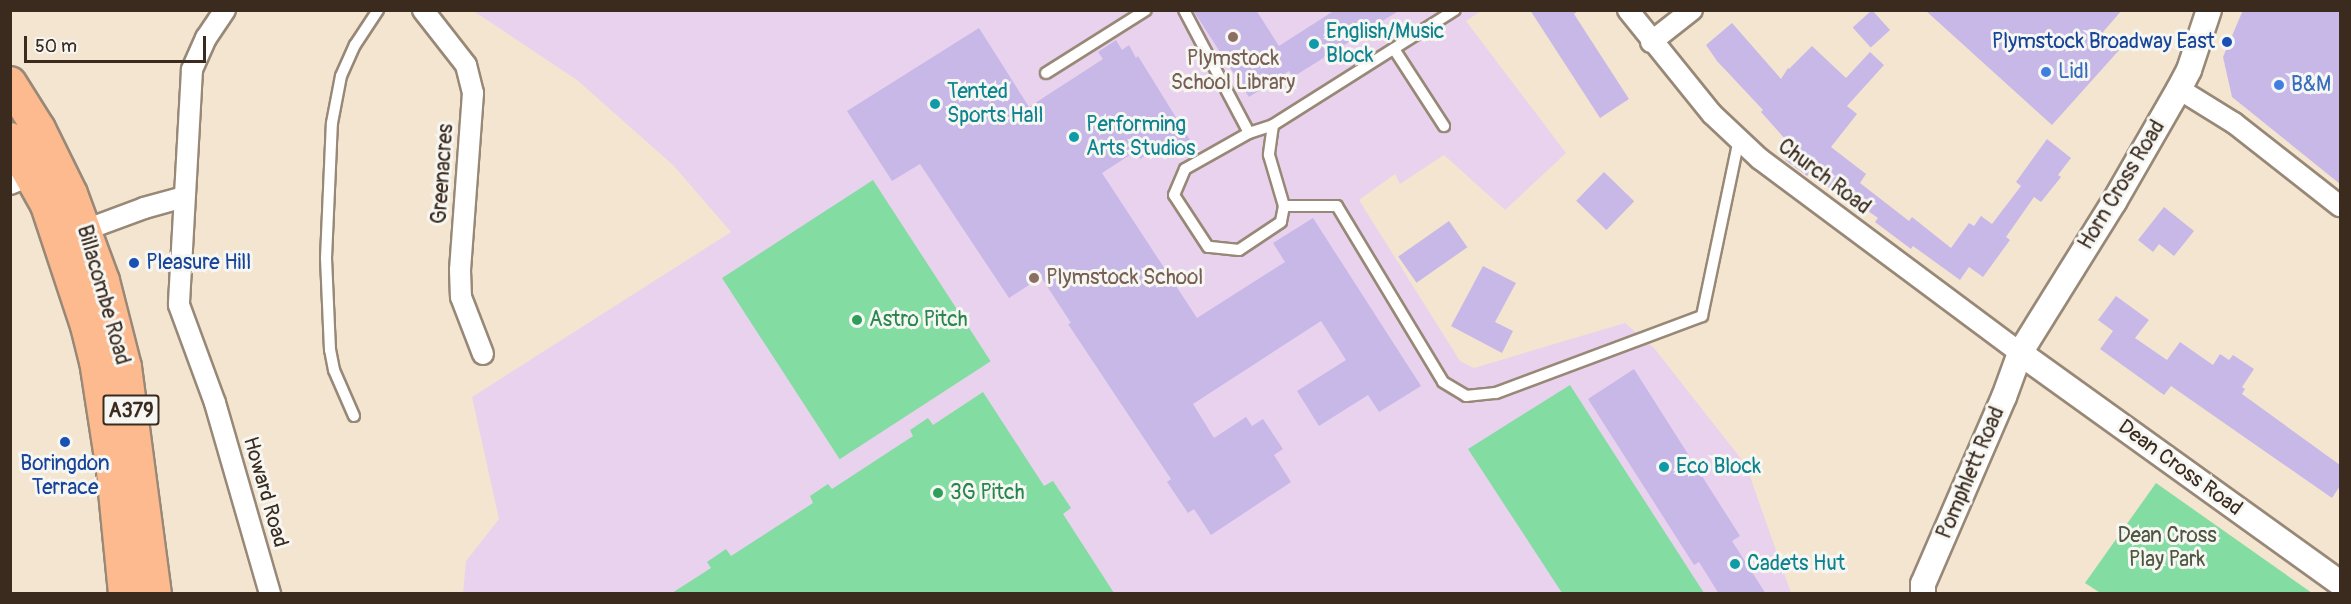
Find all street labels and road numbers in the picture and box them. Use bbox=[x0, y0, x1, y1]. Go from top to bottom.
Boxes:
street label: Horn Cross Road bbox=[2073, 116, 2171, 254]
street label: Greenacres bbox=[427, 123, 459, 225]
street label: Church Road bbox=[1773, 134, 1875, 220]
street label: Billacombe Road bbox=[71, 222, 135, 368]
road number: A379 bbox=[101, 393, 161, 427]
street label: Pomphlett Road bbox=[1932, 403, 2010, 543]
street label: Dean Cross Road bbox=[2113, 415, 2247, 521]
street label: Howard Road bbox=[237, 434, 293, 550]

